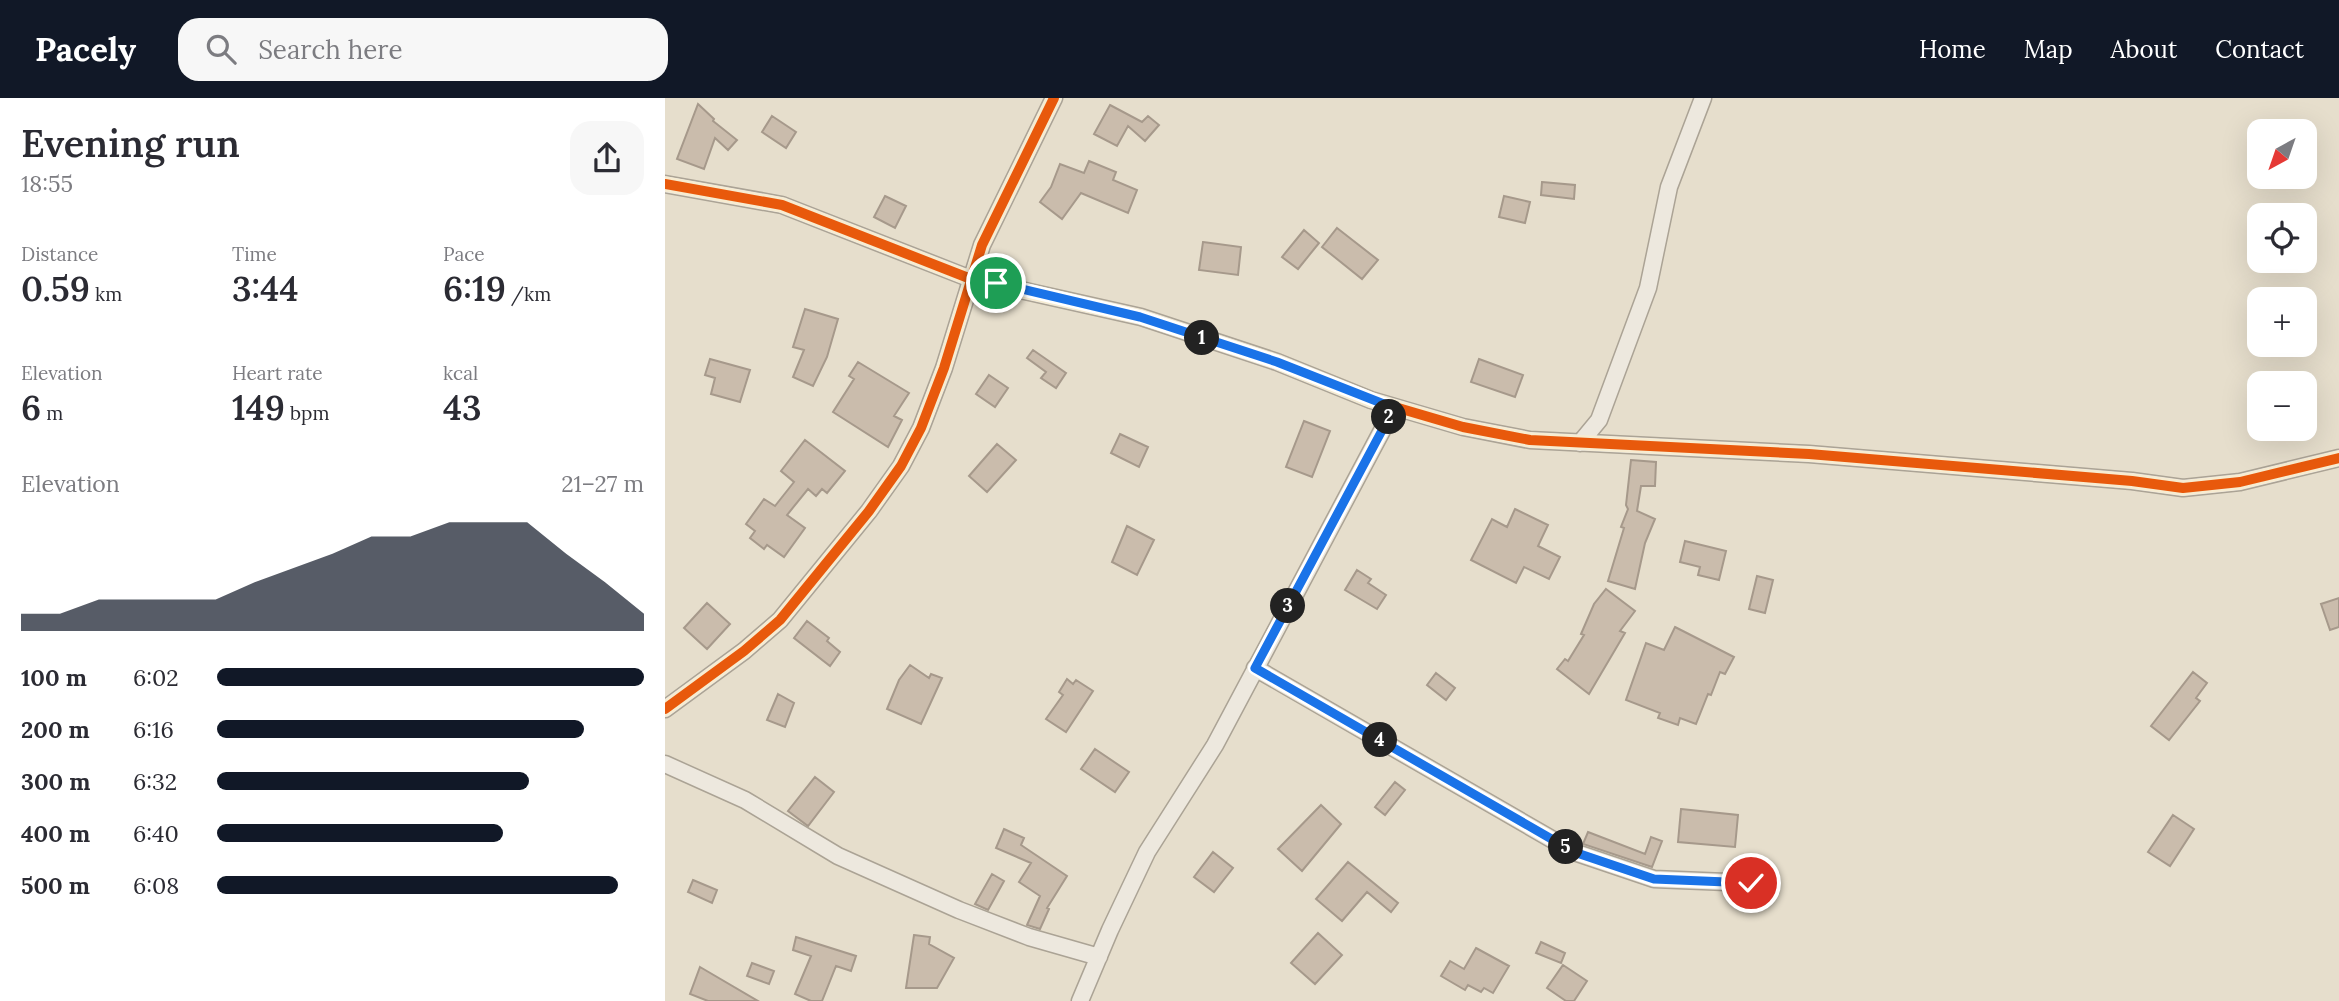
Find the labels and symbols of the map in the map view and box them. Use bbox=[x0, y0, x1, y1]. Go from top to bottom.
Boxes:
north arrow bbox=[2247, 119, 2317, 189]
pin bbox=[966, 253, 1026, 313]
pin: 1 bbox=[1185, 320, 1219, 356]
pin: 2 bbox=[1371, 400, 1407, 434]
pin: 3 bbox=[1271, 588, 1305, 624]
pin: 4 bbox=[1363, 722, 1397, 758]
pin: 5 bbox=[1549, 830, 1583, 864]
pin bbox=[1721, 853, 1781, 913]

